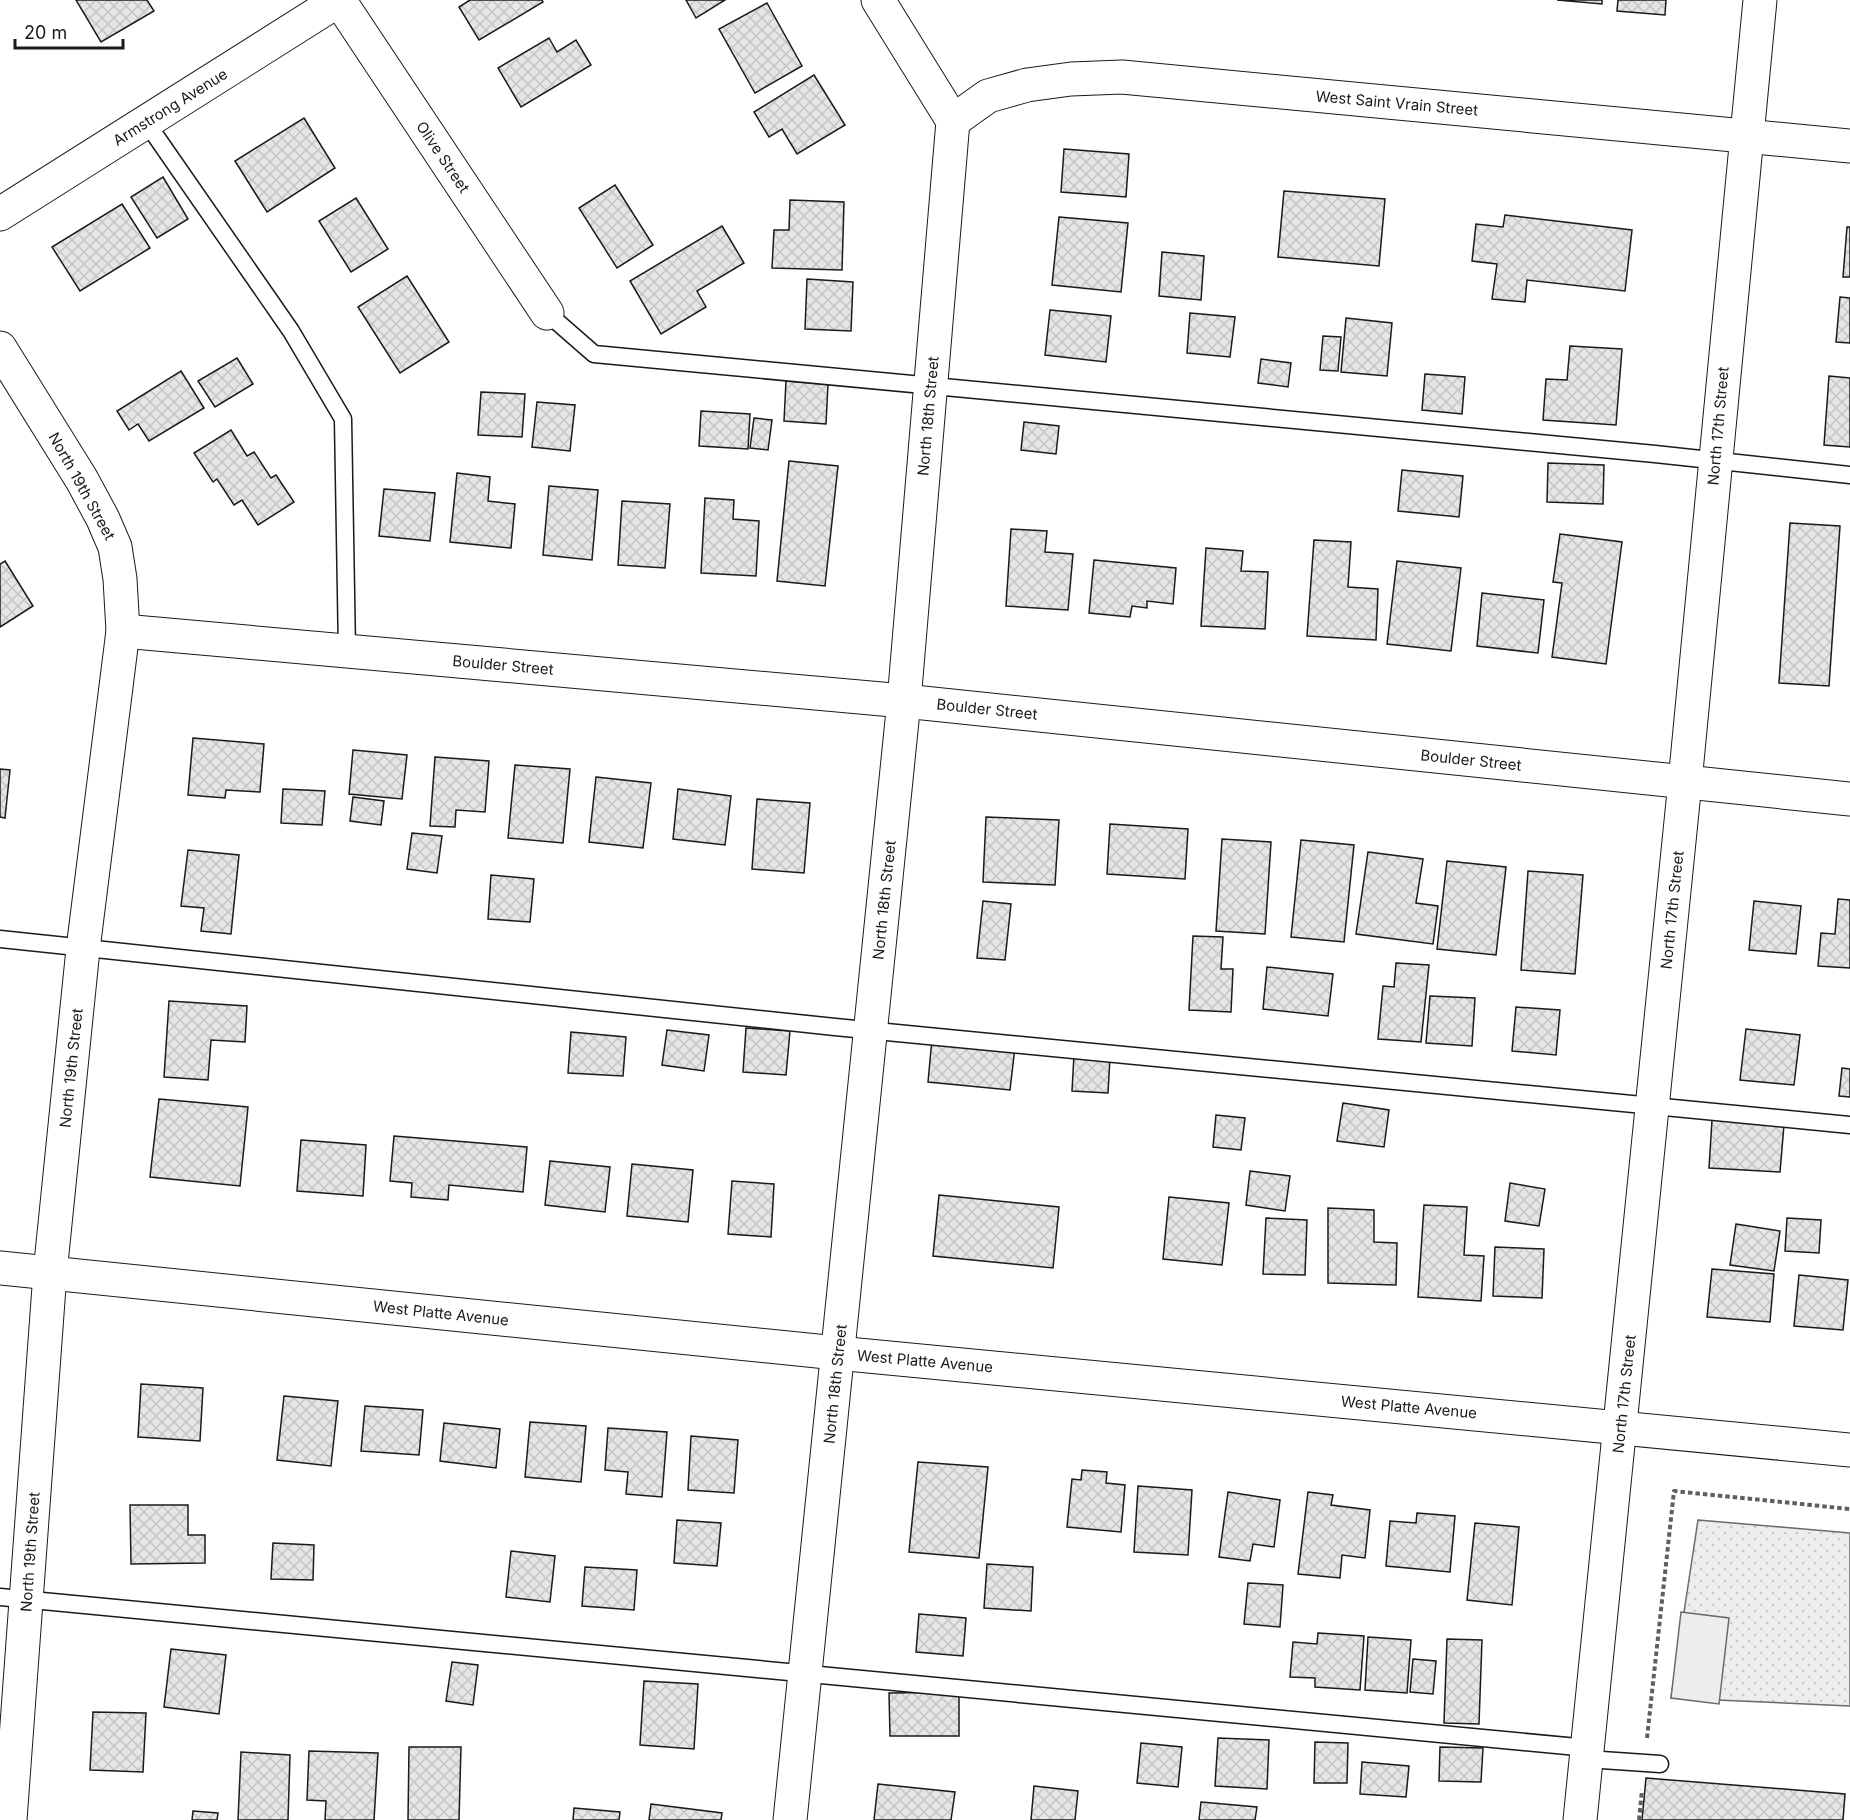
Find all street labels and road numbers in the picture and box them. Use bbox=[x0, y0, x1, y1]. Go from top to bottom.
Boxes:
street label: Armstrong Avenue bbox=[109, 64, 231, 150]
street label: West Saint Vrain Street bbox=[1315, 86, 1479, 120]
street label: Olive Street bbox=[412, 118, 474, 196]
street label: North 18th Street bbox=[913, 355, 943, 477]
street label: North 17th Street bbox=[1703, 366, 1733, 486]
street label: North 19th Street bbox=[45, 429, 119, 543]
street label: Boulder Street bbox=[452, 651, 554, 679]
street label: Boulder Street bbox=[936, 694, 1039, 724]
street label: Boulder Street bbox=[1420, 745, 1523, 775]
street label: North 18th Street bbox=[868, 839, 900, 961]
street label: North 17th Street bbox=[1656, 850, 1688, 970]
street label: North 19th Street bbox=[55, 1007, 87, 1129]
street label: West Platte Avenue bbox=[372, 1296, 510, 1330]
street label: North 18th Street bbox=[819, 1323, 851, 1445]
street label: North 17th Street bbox=[1608, 1334, 1640, 1454]
street label: West Platte Avenue bbox=[856, 1346, 994, 1376]
street label: West Platte Avenue bbox=[1340, 1392, 1478, 1422]
street label: North 19th Street bbox=[16, 1491, 44, 1613]

